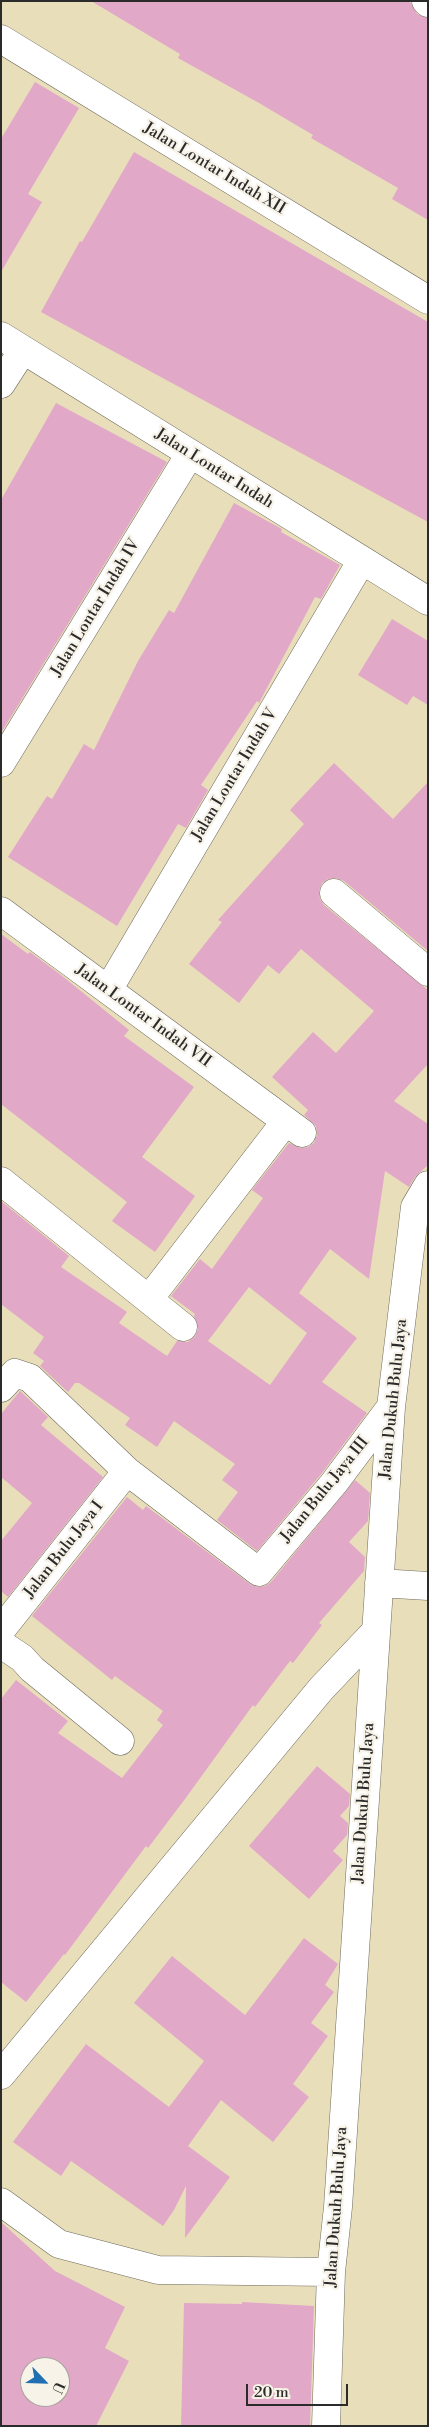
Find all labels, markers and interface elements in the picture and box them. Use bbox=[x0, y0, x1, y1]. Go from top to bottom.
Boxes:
street label: Jalan Lontar Indah XII bbox=[139, 119, 289, 219]
street label: Jalan Lontar Indah bbox=[151, 425, 277, 513]
street label: Jalan Lontar Indah IV bbox=[47, 536, 145, 680]
street label: Jalan Lontar Indah V bbox=[188, 705, 282, 845]
street label: Jalan Lontar Indah VII bbox=[71, 960, 215, 1072]
street label: Jalan Dukuh Bulu Jaya bbox=[376, 1318, 412, 1480]
street label: Jalan Bulu Jaya III bbox=[277, 1433, 373, 1547]
street label: Jalan Bulu Jaya I bbox=[20, 1498, 108, 1602]
street label: Jalan Dukuh Bulu Jaya bbox=[349, 1722, 379, 1884]
street label: Jalan Dukuh Bulu Jaya bbox=[322, 2126, 352, 2288]
north arrow bbox=[20, 2357, 70, 2407]
scale bar bbox=[249, 2374, 352, 2406]
text: U bbox=[47, 2379, 68, 2396]
text: 20 m bbox=[254, 2383, 289, 2402]

